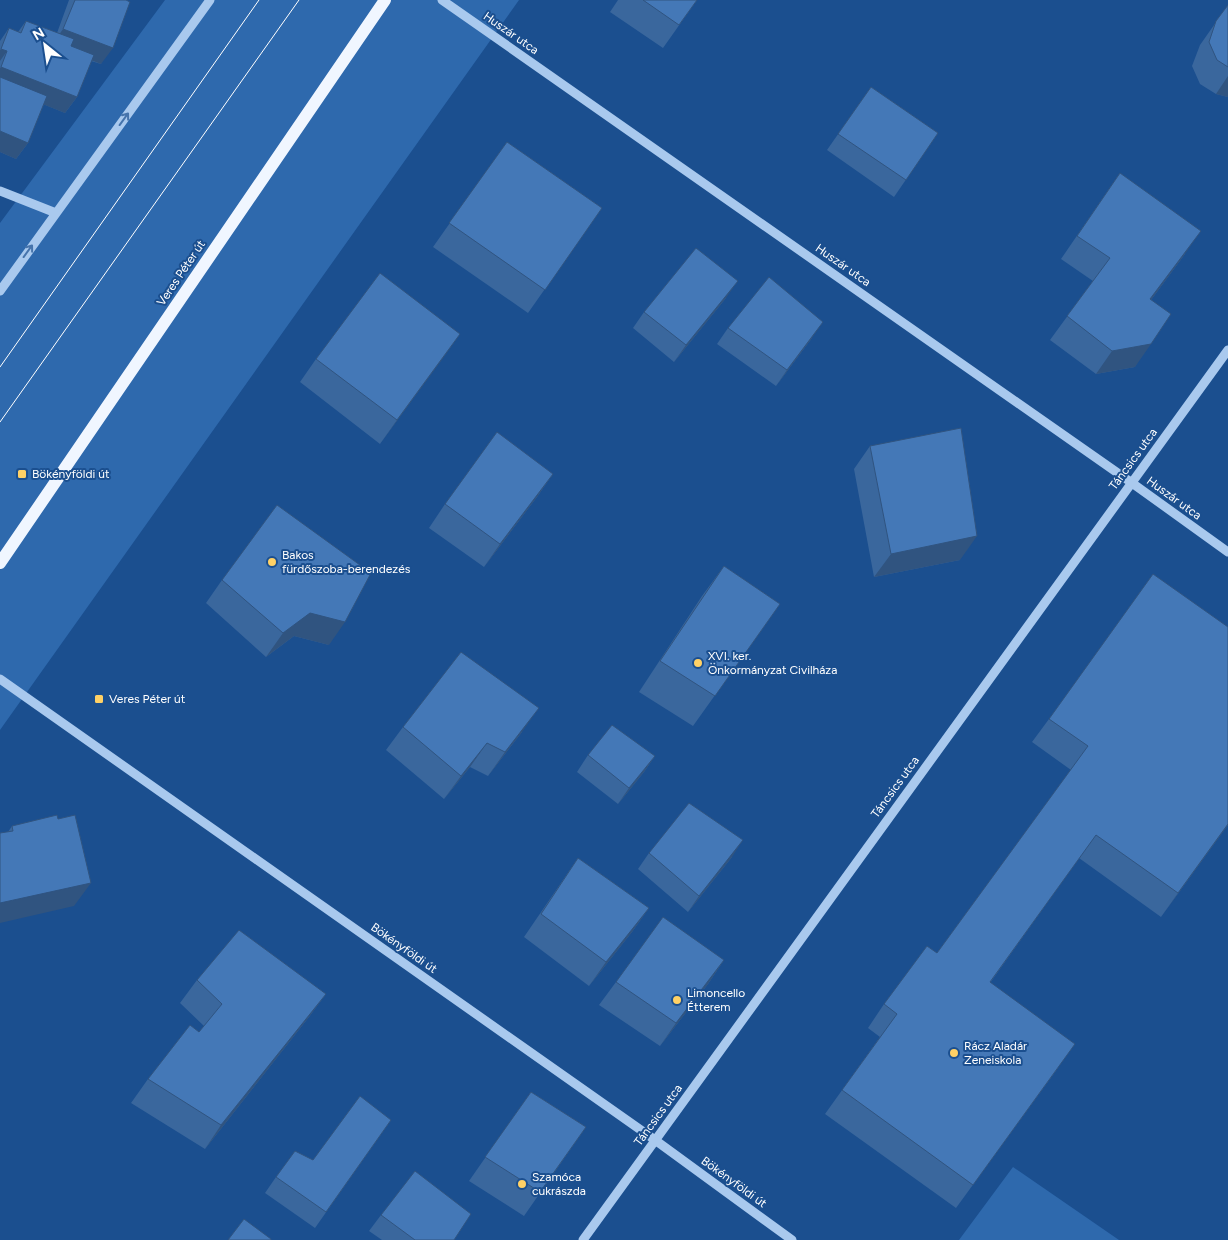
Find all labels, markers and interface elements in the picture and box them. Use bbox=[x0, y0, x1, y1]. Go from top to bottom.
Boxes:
street label: Huszár utca bbox=[481, 9, 541, 57]
north arrow bbox=[20, 20, 70, 70]
text: N bbox=[30, 24, 48, 44]
one-way arrow bbox=[119, 113, 129, 127]
street label: Veres Péter út bbox=[154, 237, 208, 309]
street label: Huszár utca bbox=[813, 241, 873, 289]
one-way arrow bbox=[23, 245, 34, 258]
street label: Táncsics utca bbox=[1106, 426, 1160, 492]
place label: Bökényföldi út bbox=[32, 467, 110, 481]
marker: Bökényföldi út bbox=[16, 468, 28, 480]
street label: Huszár utca bbox=[1144, 473, 1204, 523]
place label: Bakos fürdőszoba-berendezés bbox=[282, 548, 411, 576]
marker: Bakos fürdőszoba-berendezés bbox=[266, 556, 278, 568]
place label: XVI. ker. Önkormányzat Civilháza bbox=[708, 649, 837, 677]
marker: XVI. ker. Önkormányzat Civilháza bbox=[692, 657, 704, 669]
place label: Veres Péter út bbox=[109, 692, 186, 706]
marker: Veres Péter út bbox=[93, 693, 105, 705]
street label: Táncsics utca bbox=[868, 754, 922, 820]
street label: Bökényföldi út bbox=[368, 920, 440, 976]
place label: Limoncello Étterem bbox=[687, 986, 745, 1014]
marker: Limoncello Étterem bbox=[671, 994, 683, 1006]
place label: Rácz Aladár Zeneiskola bbox=[964, 1039, 1027, 1067]
marker: Rácz Aladár Zeneiskola bbox=[948, 1047, 960, 1059]
street label: Táncsics utca bbox=[631, 1082, 685, 1148]
street label: Bökényföldi út bbox=[699, 1154, 770, 1211]
place label: Szamóca cukrászda bbox=[532, 1170, 586, 1198]
marker: Szamóca cukrászda bbox=[516, 1178, 528, 1190]

